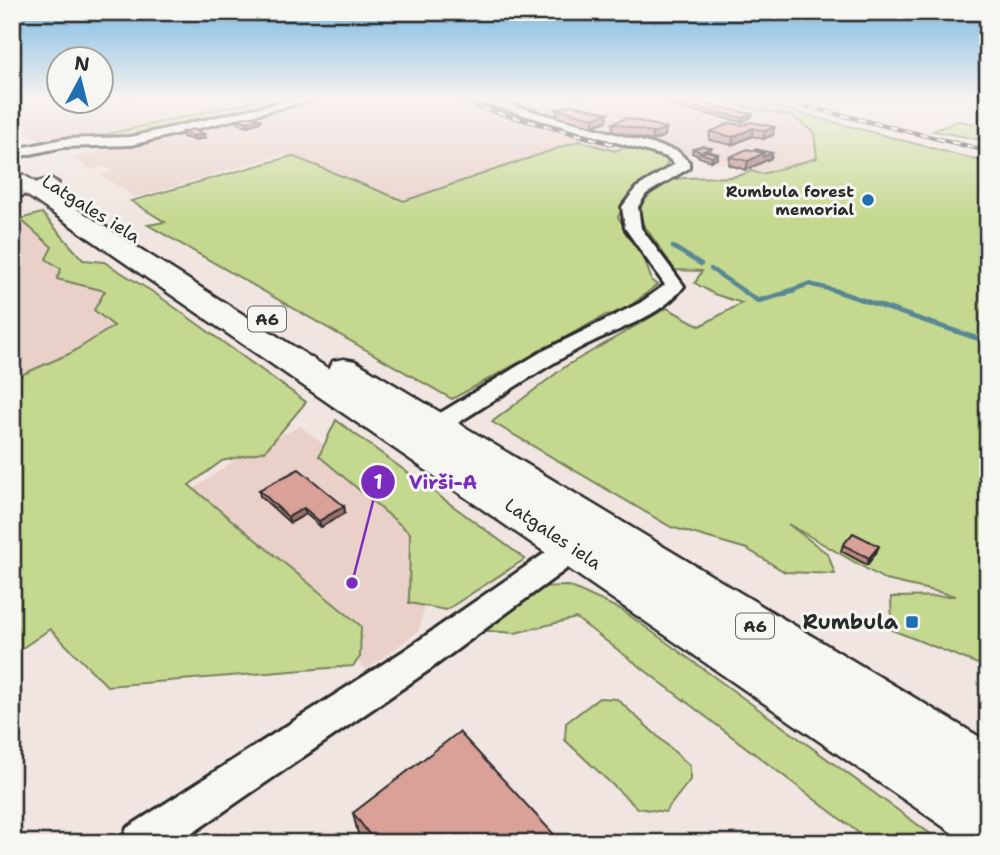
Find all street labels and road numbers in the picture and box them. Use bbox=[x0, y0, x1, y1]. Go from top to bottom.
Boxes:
street label: Latgales iela bbox=[37, 169, 145, 249]
road number: A6 bbox=[248, 306, 286, 332]
street label: Latgales iela bbox=[500, 493, 606, 575]
road number: A6 bbox=[736, 614, 774, 638]

